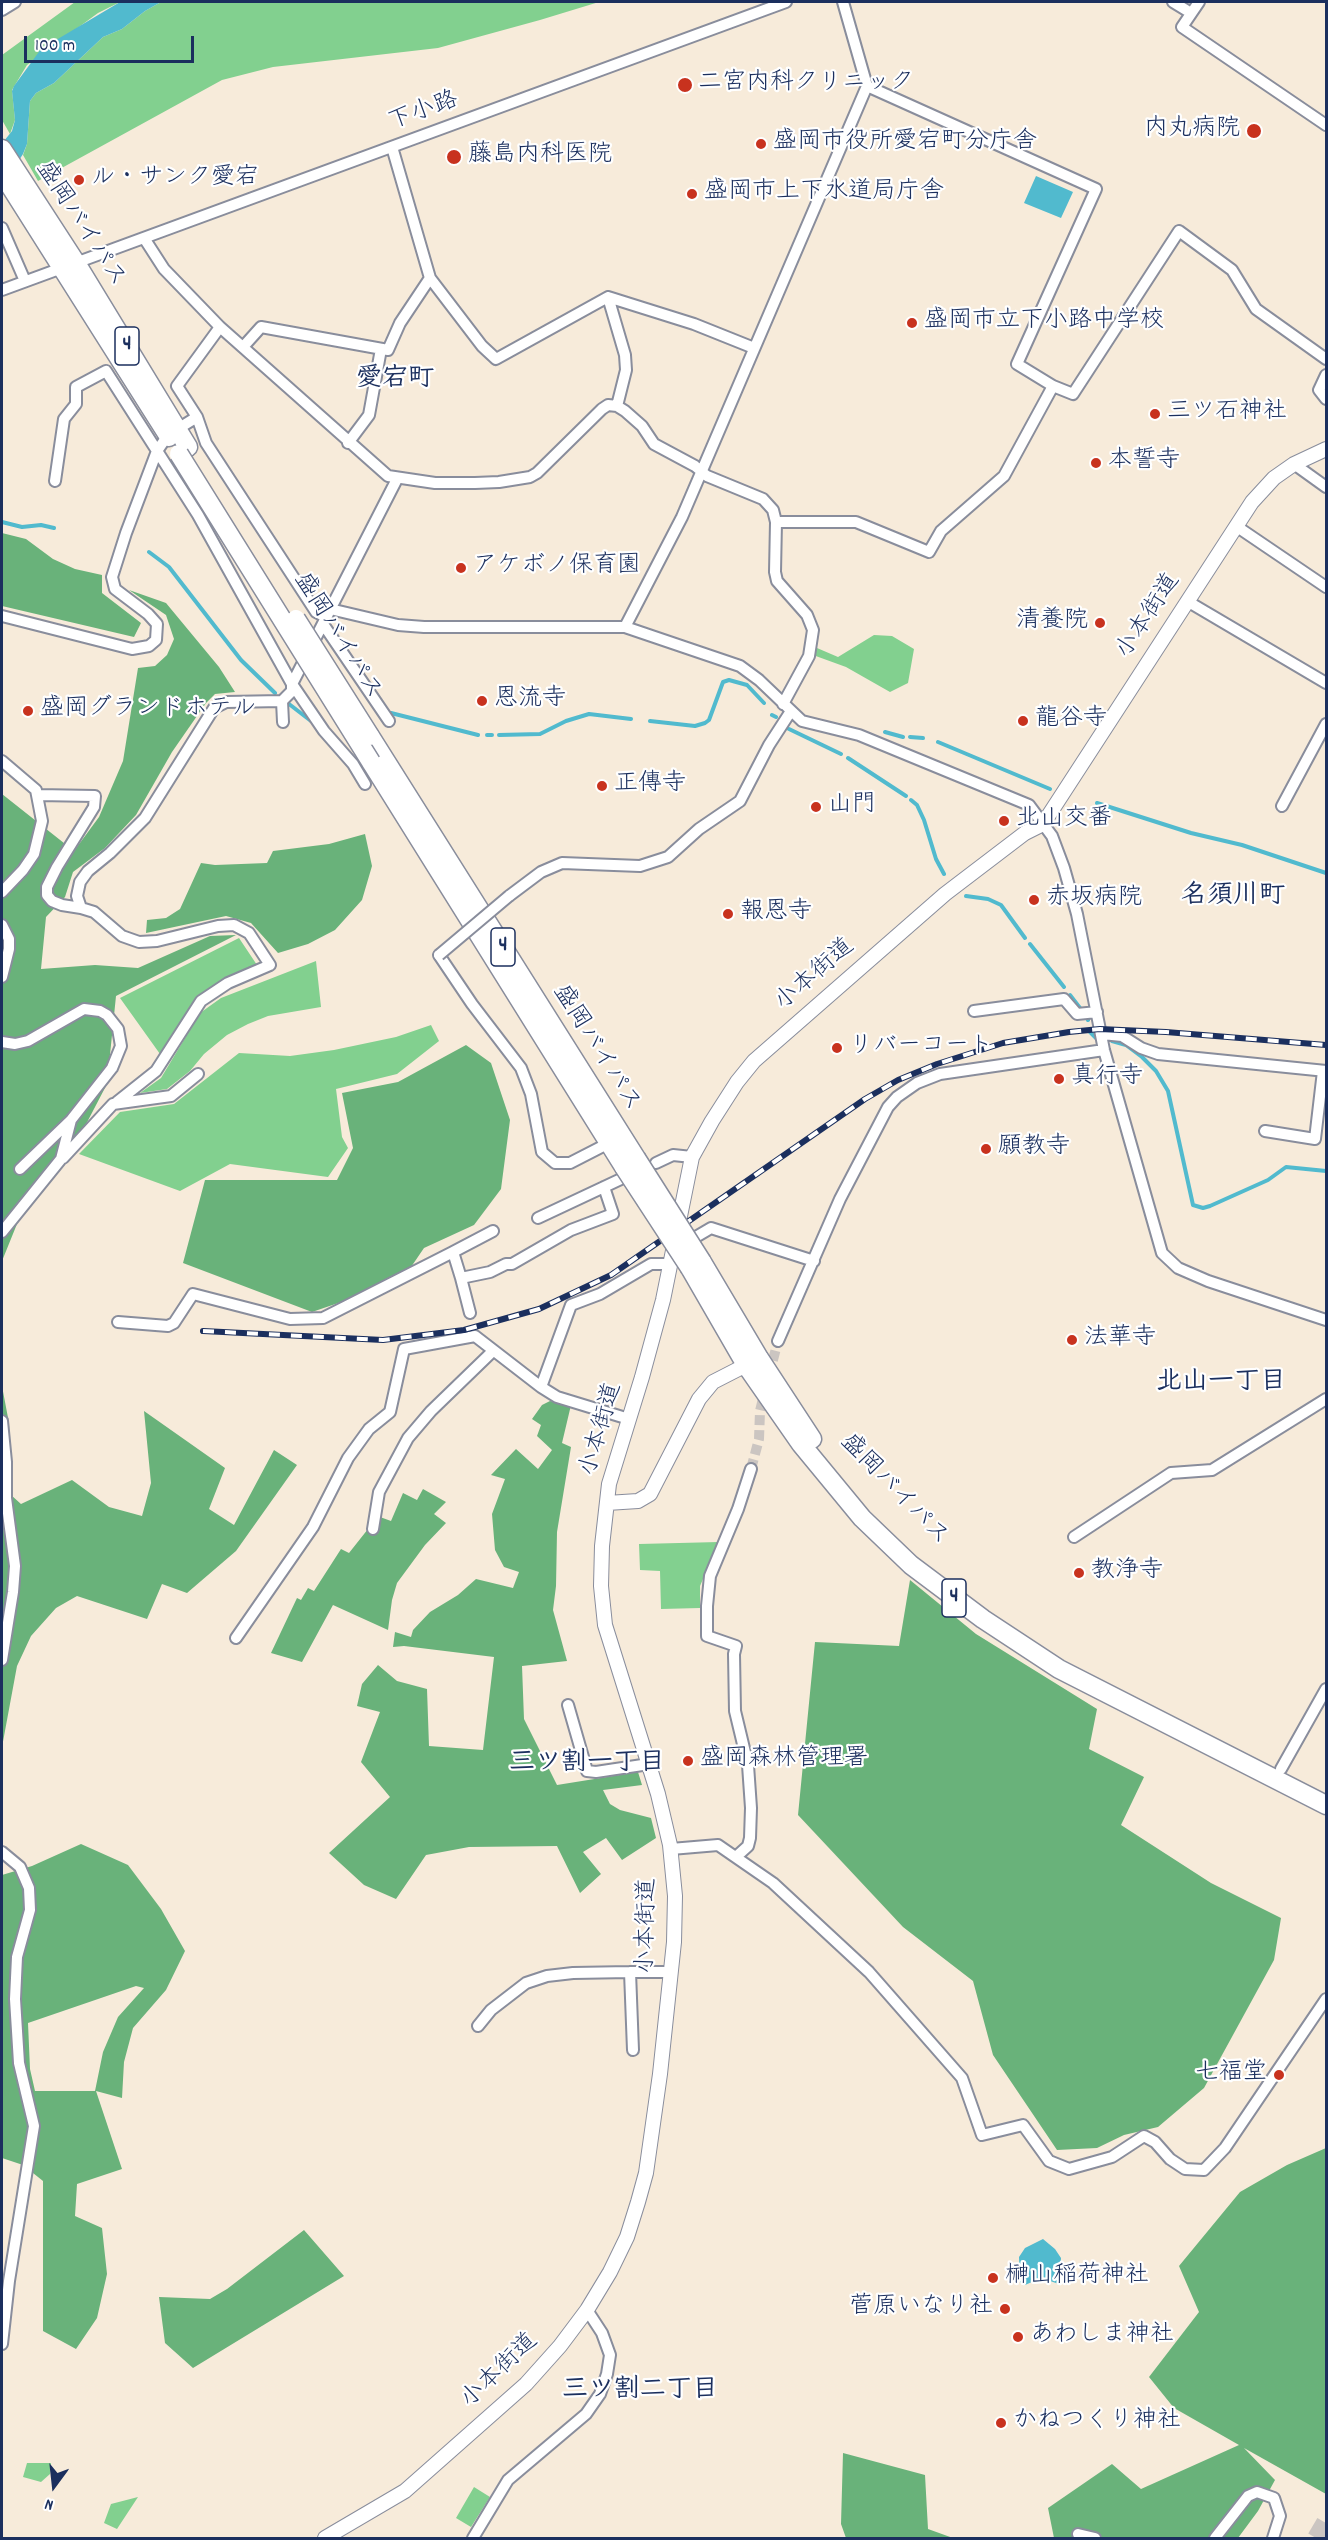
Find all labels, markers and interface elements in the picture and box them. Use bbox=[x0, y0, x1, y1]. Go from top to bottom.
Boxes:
scale bar bbox=[27, 24, 196, 62]
text: 100 m bbox=[35, 34, 75, 59]
place label: 二宮内科クリニック bbox=[698, 71, 914, 99]
marker: 二宮内科クリニック bbox=[676, 76, 694, 94]
street label: 下小路 bbox=[385, 87, 463, 139]
place label: 内丸病院 bbox=[1144, 117, 1240, 145]
marker: 内丸病院 bbox=[1245, 122, 1263, 140]
place label: 盛岡市役所愛宕町分庁舎 bbox=[773, 130, 1037, 158]
marker: 盛岡市役所愛宕町分庁舎 bbox=[754, 137, 768, 151]
place label: 藤島内科医院 bbox=[468, 143, 612, 171]
marker: 藤島内科医院 bbox=[445, 148, 463, 166]
street label: 盛岡バイパス bbox=[28, 157, 130, 293]
place label: ル・サンク愛宕 bbox=[91, 166, 259, 194]
marker: ル・サンク愛宕 bbox=[72, 173, 86, 187]
place label: 盛岡市上下水道局庁舎 bbox=[704, 180, 944, 208]
marker: 盛岡市上下水道局庁舎 bbox=[685, 187, 699, 201]
place label: 盛岡市立下小路中学校 bbox=[924, 309, 1164, 337]
marker: 盛岡市立下小路中学校 bbox=[905, 316, 919, 330]
road number: 4 bbox=[115, 327, 139, 365]
district label: 愛宕町 bbox=[356, 365, 434, 397]
place label: 三ツ石神社 bbox=[1167, 400, 1287, 428]
marker: 三ツ石神社 bbox=[1148, 407, 1162, 421]
place label: 本誓寺 bbox=[1108, 449, 1180, 477]
marker: 本誓寺 bbox=[1089, 456, 1103, 470]
place label: アケボノ保育園 bbox=[473, 554, 641, 582]
marker: アケボノ保育園 bbox=[454, 561, 468, 575]
street label: 盛岡バイパス bbox=[286, 568, 386, 706]
street label: 小本街道 bbox=[1112, 569, 1188, 665]
place label: 清養院 bbox=[1016, 609, 1088, 637]
marker: 清養院 bbox=[1093, 616, 1107, 630]
place label: 恩流寺 bbox=[494, 687, 566, 715]
marker: 恩流寺 bbox=[475, 694, 489, 708]
place label: 盛岡グランドホテル bbox=[40, 697, 256, 725]
marker: 盛岡グランドホテル bbox=[21, 704, 35, 718]
place label: 龍谷寺 bbox=[1035, 707, 1107, 735]
marker: 龍谷寺 bbox=[1016, 714, 1030, 728]
place label: 正傳寺 bbox=[614, 772, 686, 800]
marker: 正傳寺 bbox=[595, 779, 609, 793]
place label: 山門 bbox=[828, 793, 876, 821]
marker: 山門 bbox=[809, 800, 823, 814]
place label: 北山交番 bbox=[1016, 807, 1112, 835]
marker: 北山交番 bbox=[997, 814, 1011, 828]
district label: 名須川町 bbox=[1181, 882, 1285, 914]
place label: 赤坂病院 bbox=[1046, 886, 1142, 914]
marker: 赤坂病院 bbox=[1027, 893, 1041, 907]
place label: 報恩寺 bbox=[740, 900, 812, 928]
marker: 報恩寺 bbox=[721, 907, 735, 921]
road number: 4 bbox=[491, 928, 515, 966]
street label: 小本街道 bbox=[770, 934, 862, 1018]
street label: 盛岡バイパス bbox=[545, 980, 645, 1118]
place label: リバーコート bbox=[849, 1034, 993, 1062]
marker: リバーコート bbox=[830, 1041, 844, 1055]
place label: 真行寺 bbox=[1071, 1065, 1143, 1093]
marker: 真行寺 bbox=[1052, 1072, 1066, 1086]
place label: 願教寺 bbox=[998, 1135, 1070, 1163]
marker: 願教寺 bbox=[979, 1142, 993, 1156]
place label: 法華寺 bbox=[1084, 1326, 1156, 1354]
marker: 法華寺 bbox=[1065, 1333, 1079, 1347]
district label: 北山一丁目 bbox=[1156, 1368, 1286, 1400]
street label: 小本街道 bbox=[576, 1380, 630, 1480]
street label: 盛岡バイパス bbox=[833, 1429, 953, 1553]
place label: 教浄寺 bbox=[1091, 1559, 1163, 1587]
marker: 教浄寺 bbox=[1072, 1566, 1086, 1580]
road number: 4 bbox=[942, 1579, 966, 1617]
place label: 盛岡森林管理署 bbox=[700, 1747, 868, 1775]
district label: 三ツ割一丁目 bbox=[509, 1749, 665, 1781]
marker: 盛岡森林管理署 bbox=[681, 1754, 695, 1768]
street label: 小本街道 bbox=[634, 1878, 664, 1974]
place label: 七福堂 bbox=[1195, 2061, 1267, 2089]
marker: 七福堂 bbox=[1272, 2068, 1286, 2082]
place label: 榊山稲荷神社 bbox=[1005, 2264, 1149, 2292]
marker: 榊山稲荷神社 bbox=[986, 2271, 1000, 2285]
place label: 菅原いなり社 bbox=[849, 2295, 993, 2323]
marker: 菅原いなり社 bbox=[998, 2302, 1012, 2316]
place label: あわしま神社 bbox=[1030, 2323, 1174, 2351]
street label: 小本街道 bbox=[456, 2328, 546, 2416]
marker: あわしま神社 bbox=[1011, 2330, 1025, 2344]
district label: 三ツ割二丁目 bbox=[562, 2376, 718, 2408]
place label: かねつくり神社 bbox=[1013, 2409, 1181, 2437]
marker: かねつくり神社 bbox=[994, 2416, 1008, 2430]
north arrow bbox=[24, 2456, 84, 2516]
text: N bbox=[42, 2492, 56, 2516]

